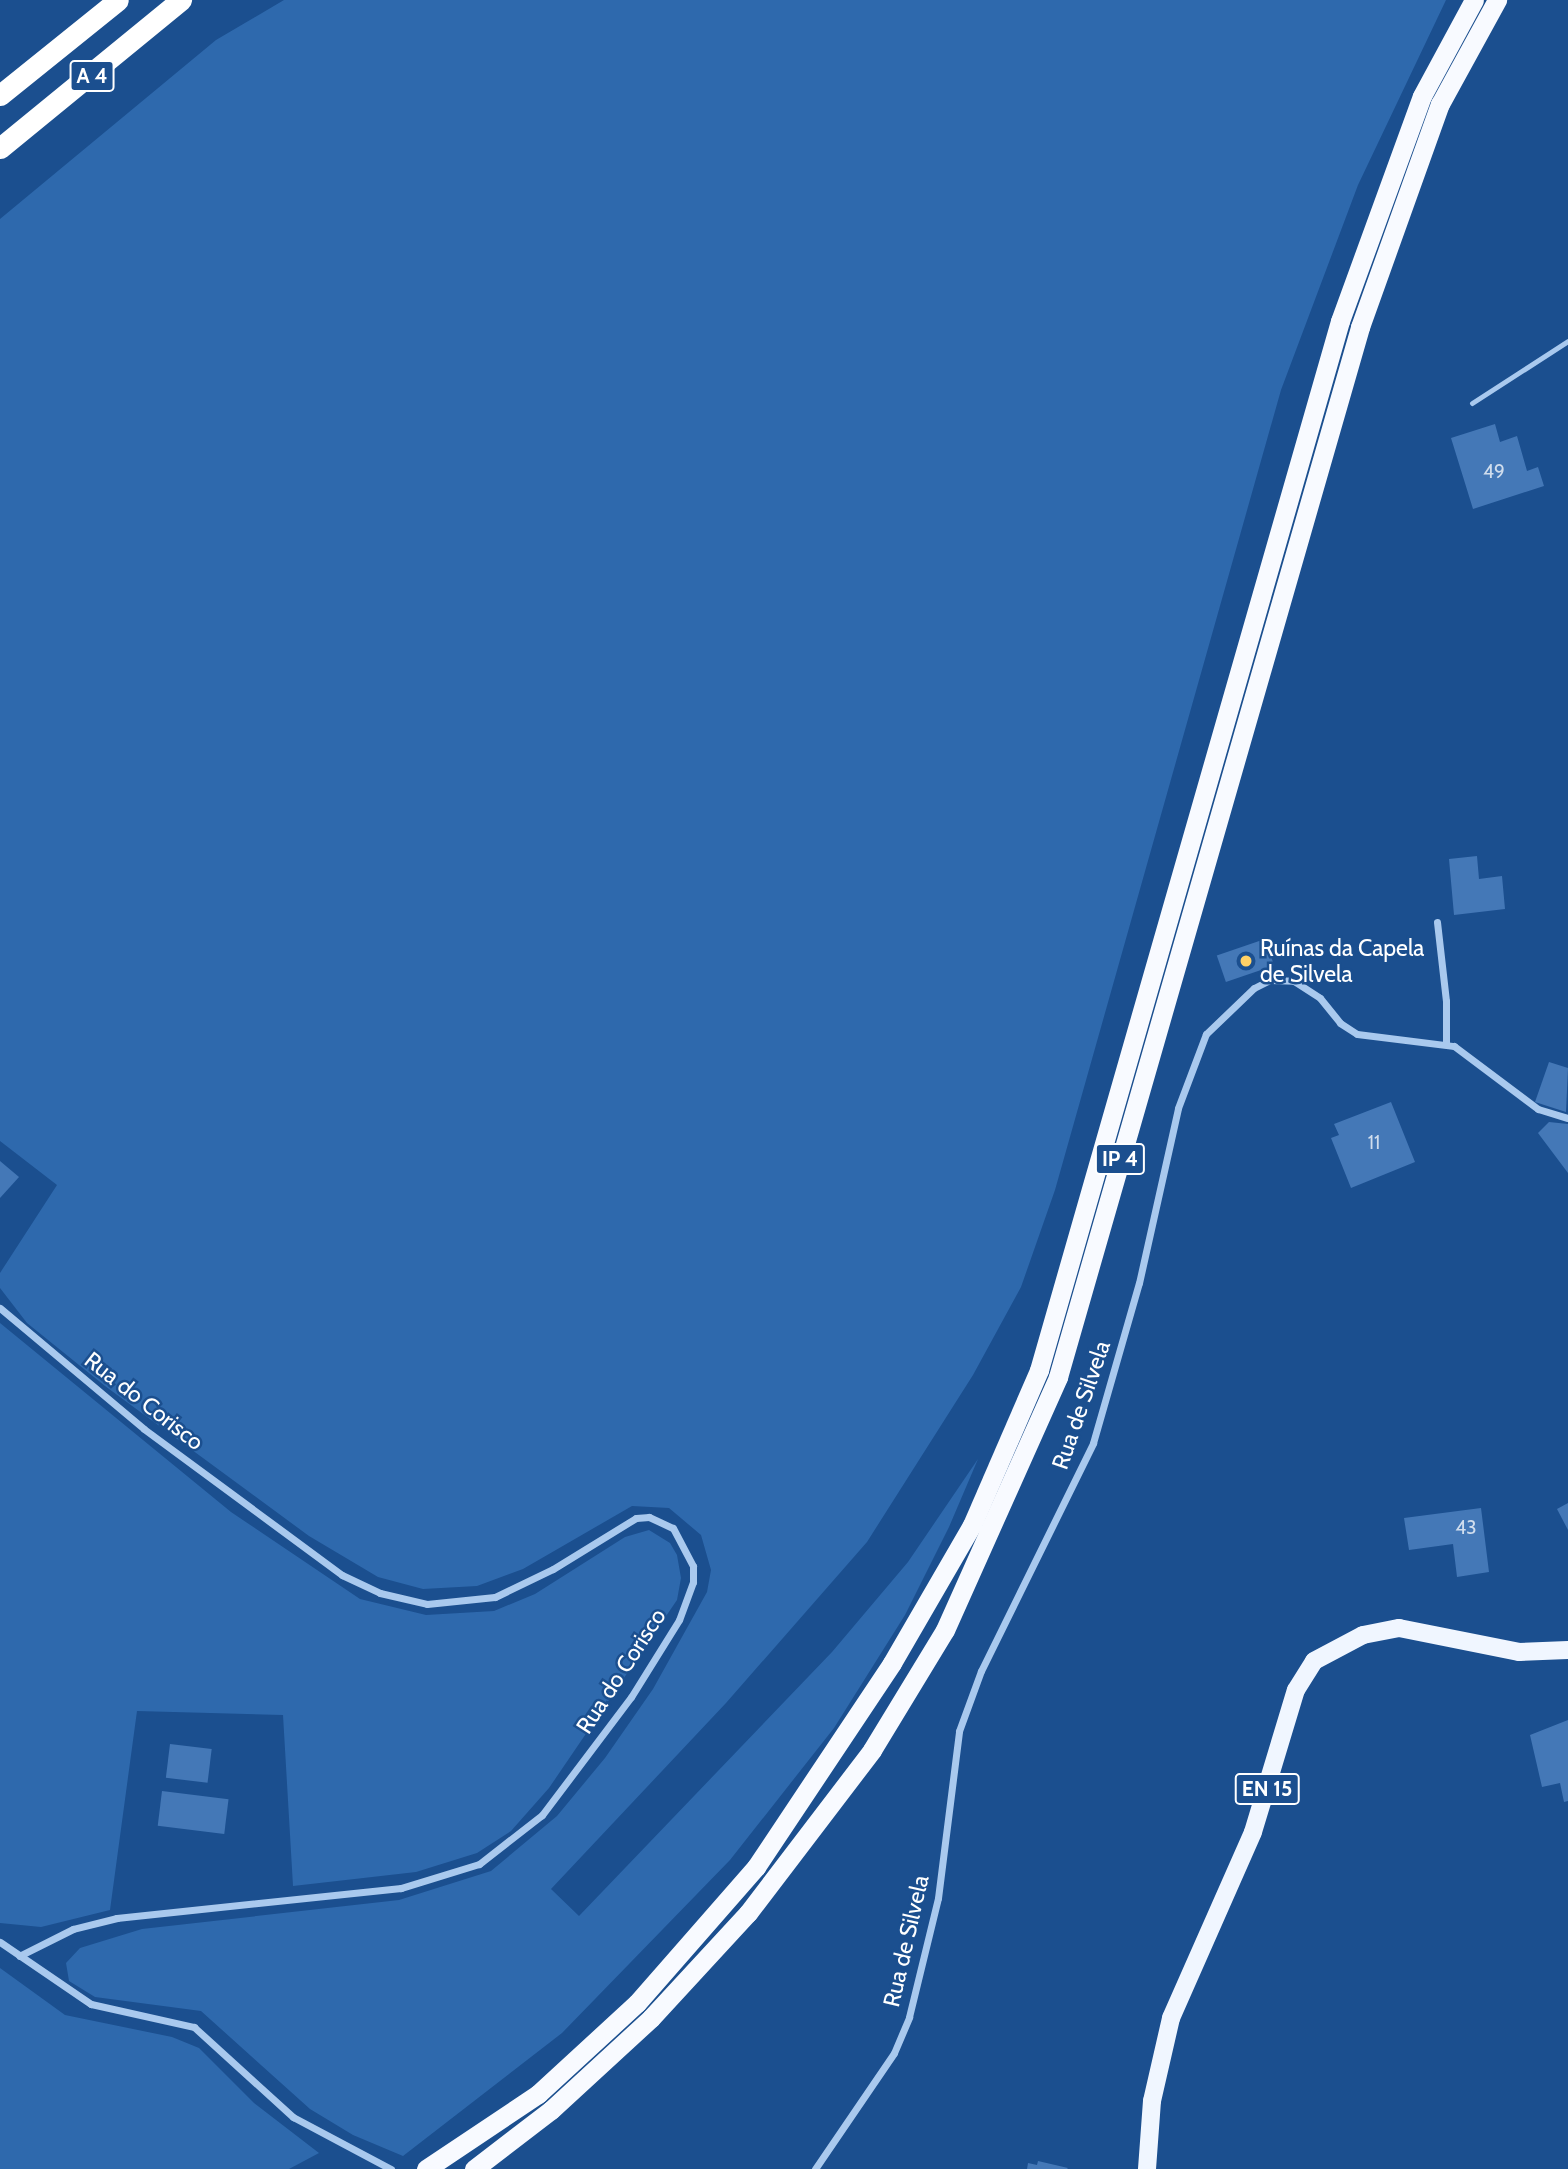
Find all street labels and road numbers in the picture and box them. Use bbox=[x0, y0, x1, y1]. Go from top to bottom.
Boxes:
road number: A 4 bbox=[69, 58, 115, 94]
road number: IP 4 bbox=[1094, 1142, 1146, 1176]
street label: Rua de Silvela bbox=[1046, 1337, 1116, 1473]
street label: Rua do Corisco bbox=[79, 1346, 209, 1456]
street label: Rua do Corisco bbox=[570, 1603, 672, 1739]
road number: EN 15 bbox=[1234, 1772, 1300, 1806]
street label: Rua de Silvela bbox=[877, 1872, 935, 2010]

